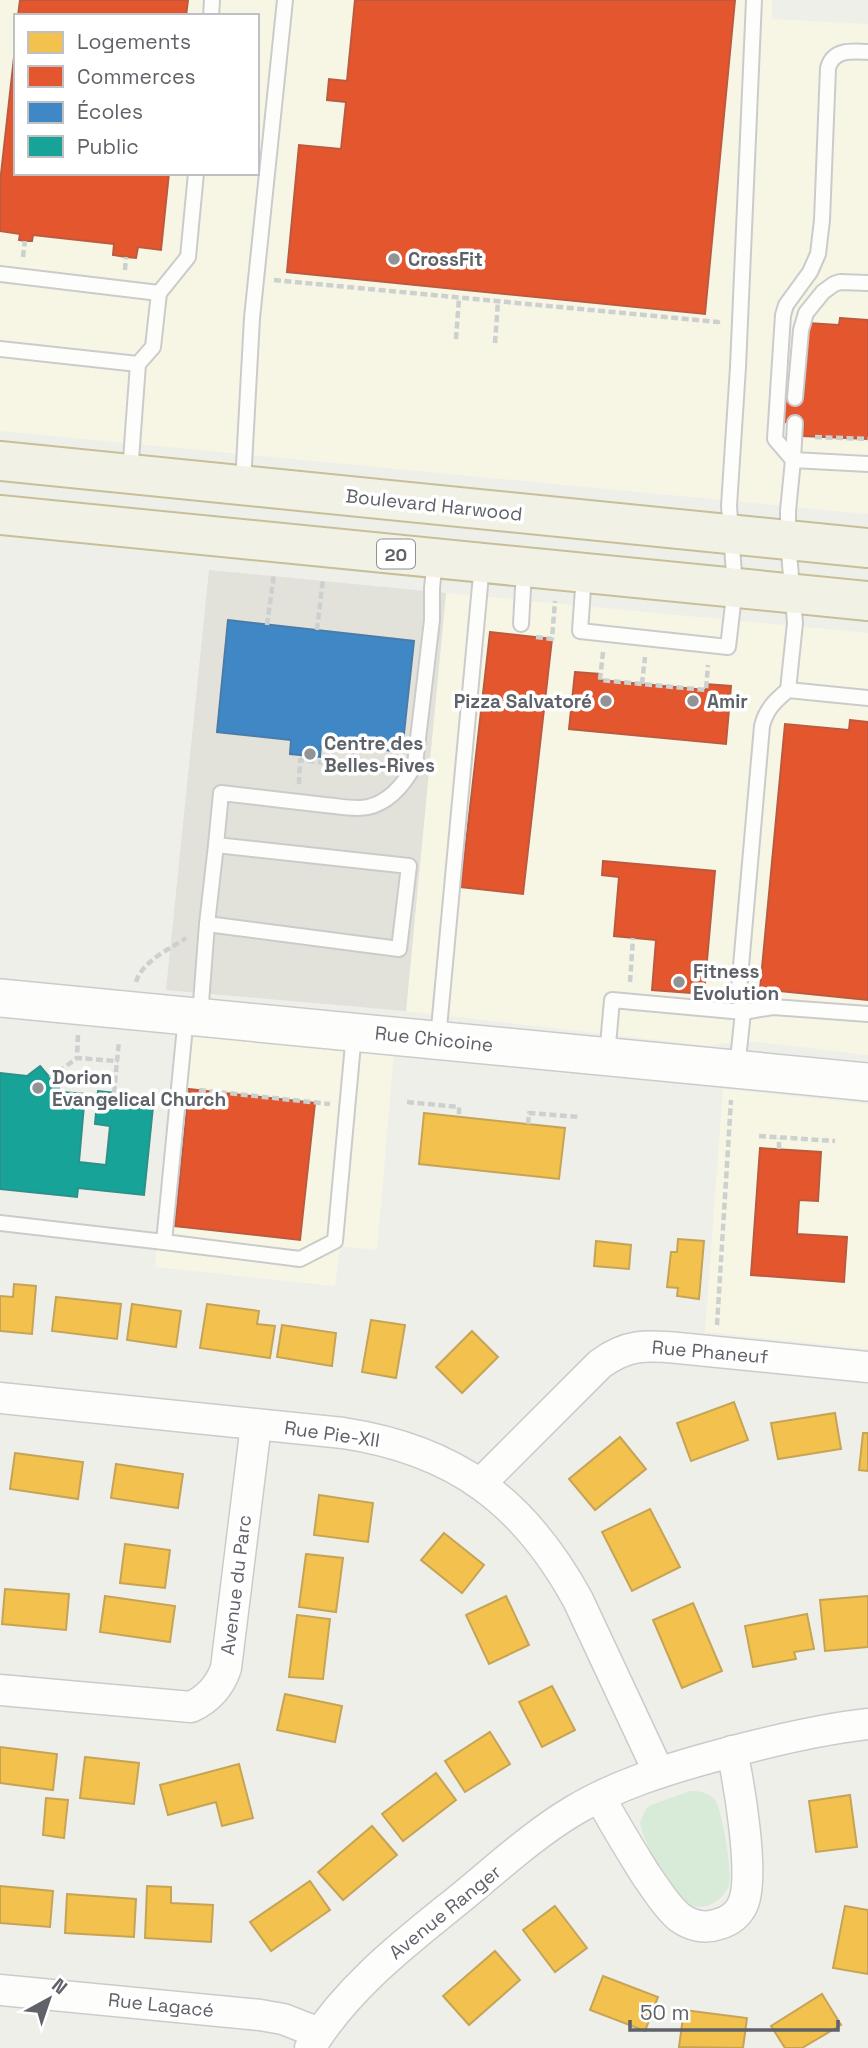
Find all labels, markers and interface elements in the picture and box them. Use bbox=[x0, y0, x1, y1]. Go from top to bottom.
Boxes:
legend bbox=[14, 14, 259, 175]
text: Logements bbox=[77, 28, 191, 55]
text: Commerces bbox=[77, 63, 196, 90]
text: Écoles bbox=[77, 98, 143, 125]
text: Public bbox=[77, 133, 139, 160]
place label: CrossFit bbox=[408, 247, 483, 272]
marker: CrossFit bbox=[386, 251, 402, 267]
street label: Boulevard Harwood bbox=[344, 483, 524, 527]
road number: 20 bbox=[377, 540, 415, 568]
place label: Pizza Salvatoré bbox=[454, 689, 592, 714]
place label: Amir bbox=[707, 689, 748, 714]
marker: Pizza Salvatoré bbox=[598, 693, 614, 709]
marker: Amir bbox=[685, 693, 701, 709]
place label: Centre des Belles-Rives bbox=[324, 731, 435, 778]
marker: Centre des Belles-Rives bbox=[302, 746, 318, 762]
place label: Fitness Evolution bbox=[693, 959, 779, 1006]
marker: Fitness Evolution bbox=[671, 974, 687, 990]
street label: Rue Chicoine bbox=[374, 1020, 494, 1058]
place label: Dorion Evangelical Church bbox=[52, 1065, 226, 1112]
marker: Dorion Evangelical Church bbox=[30, 1080, 46, 1096]
street label: Rue Phaneuf bbox=[651, 1334, 769, 1370]
street label: Rue Pie-XII bbox=[283, 1415, 381, 1453]
street label: Avenue du Parc bbox=[215, 1513, 257, 1657]
street label: Avenue Ranger bbox=[384, 1859, 506, 1965]
north arrow bbox=[14, 1964, 84, 2034]
text: N bbox=[47, 1973, 73, 2000]
street label: Rue Lagacé bbox=[107, 1987, 215, 2023]
scale bar bbox=[630, 1988, 838, 2032]
text: 50 m bbox=[640, 1999, 690, 2026]

